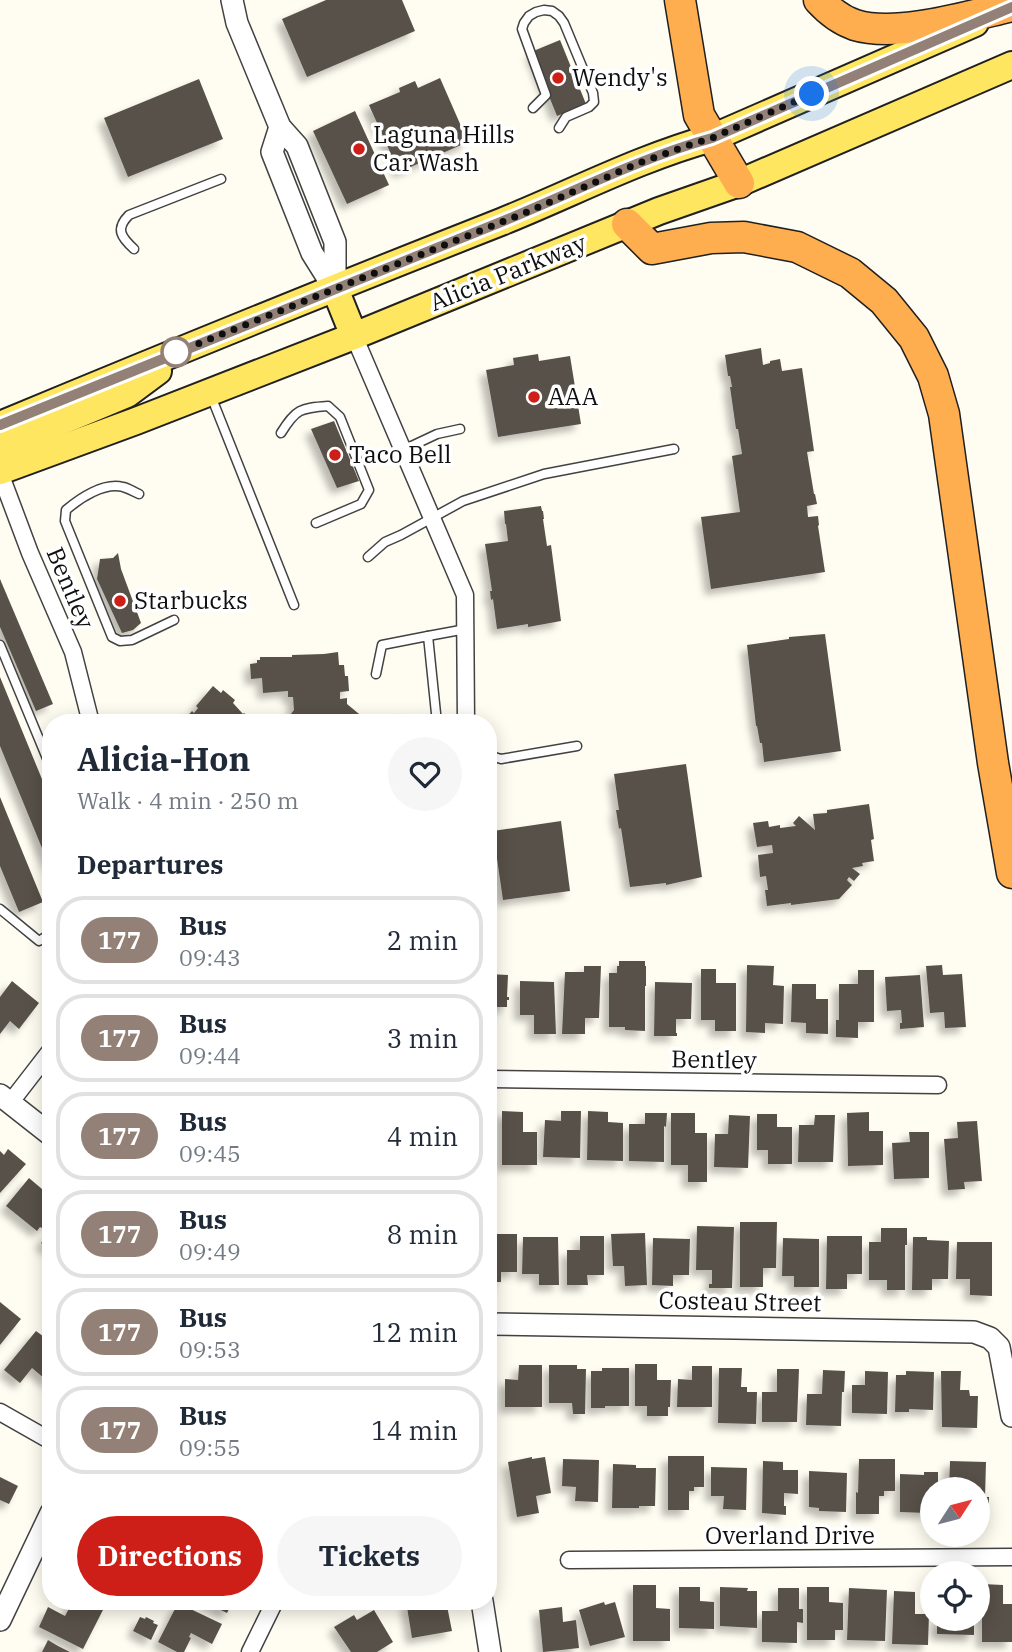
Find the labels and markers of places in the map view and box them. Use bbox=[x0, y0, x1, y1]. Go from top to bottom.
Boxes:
place label: Wendy's bbox=[572, 61, 668, 93]
marker: Wendy's bbox=[550, 70, 566, 86]
place label: Laguna Hills Car Wash bbox=[373, 118, 515, 178]
marker: Laguna Hills Car Wash bbox=[351, 141, 367, 157]
unlabelled marker bbox=[161, 337, 191, 367]
place label: AAA bbox=[548, 380, 599, 412]
marker: AAA bbox=[526, 389, 542, 405]
place label: Taco Bell bbox=[349, 438, 451, 470]
marker: Taco Bell bbox=[327, 447, 343, 463]
place label: Starbucks bbox=[134, 584, 248, 616]
marker: Starbucks bbox=[112, 593, 128, 609]

